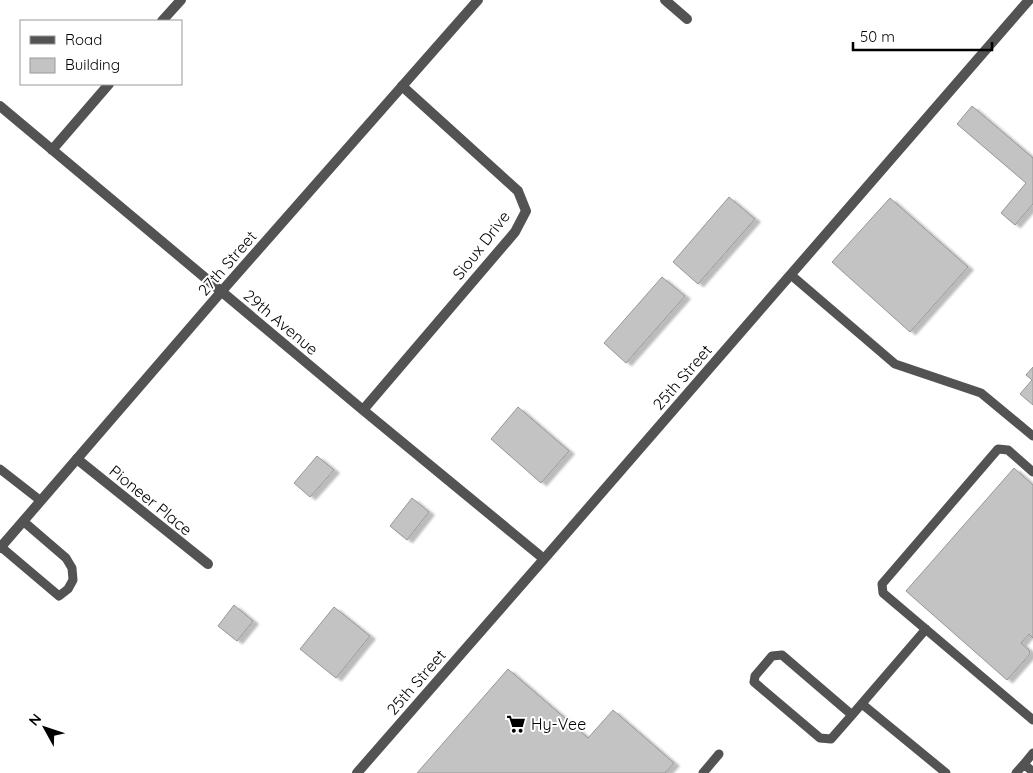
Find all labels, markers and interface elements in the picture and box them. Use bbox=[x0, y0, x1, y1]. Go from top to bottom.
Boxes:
legend bbox=[20, 20, 182, 85]
scale bar bbox=[853, 20, 992, 52]
text: 50 m bbox=[860, 27, 895, 46]
text: Road bbox=[65, 30, 102, 49]
text: Building bbox=[65, 55, 120, 74]
street label: Sioux Drive bbox=[448, 207, 514, 283]
street label: 27th Street bbox=[193, 226, 261, 300]
street label: 29th Avenue bbox=[240, 285, 322, 359]
street label: 25th Street bbox=[648, 340, 716, 414]
street label: Pioneer Place bbox=[106, 461, 196, 539]
street label: 25th Street bbox=[382, 645, 450, 719]
north arrow bbox=[20, 703, 70, 753]
text: N bbox=[25, 710, 45, 729]
supermarket icon: Hy-Vee bbox=[505, 713, 527, 735]
place label: Hy-Vee bbox=[531, 714, 586, 734]

